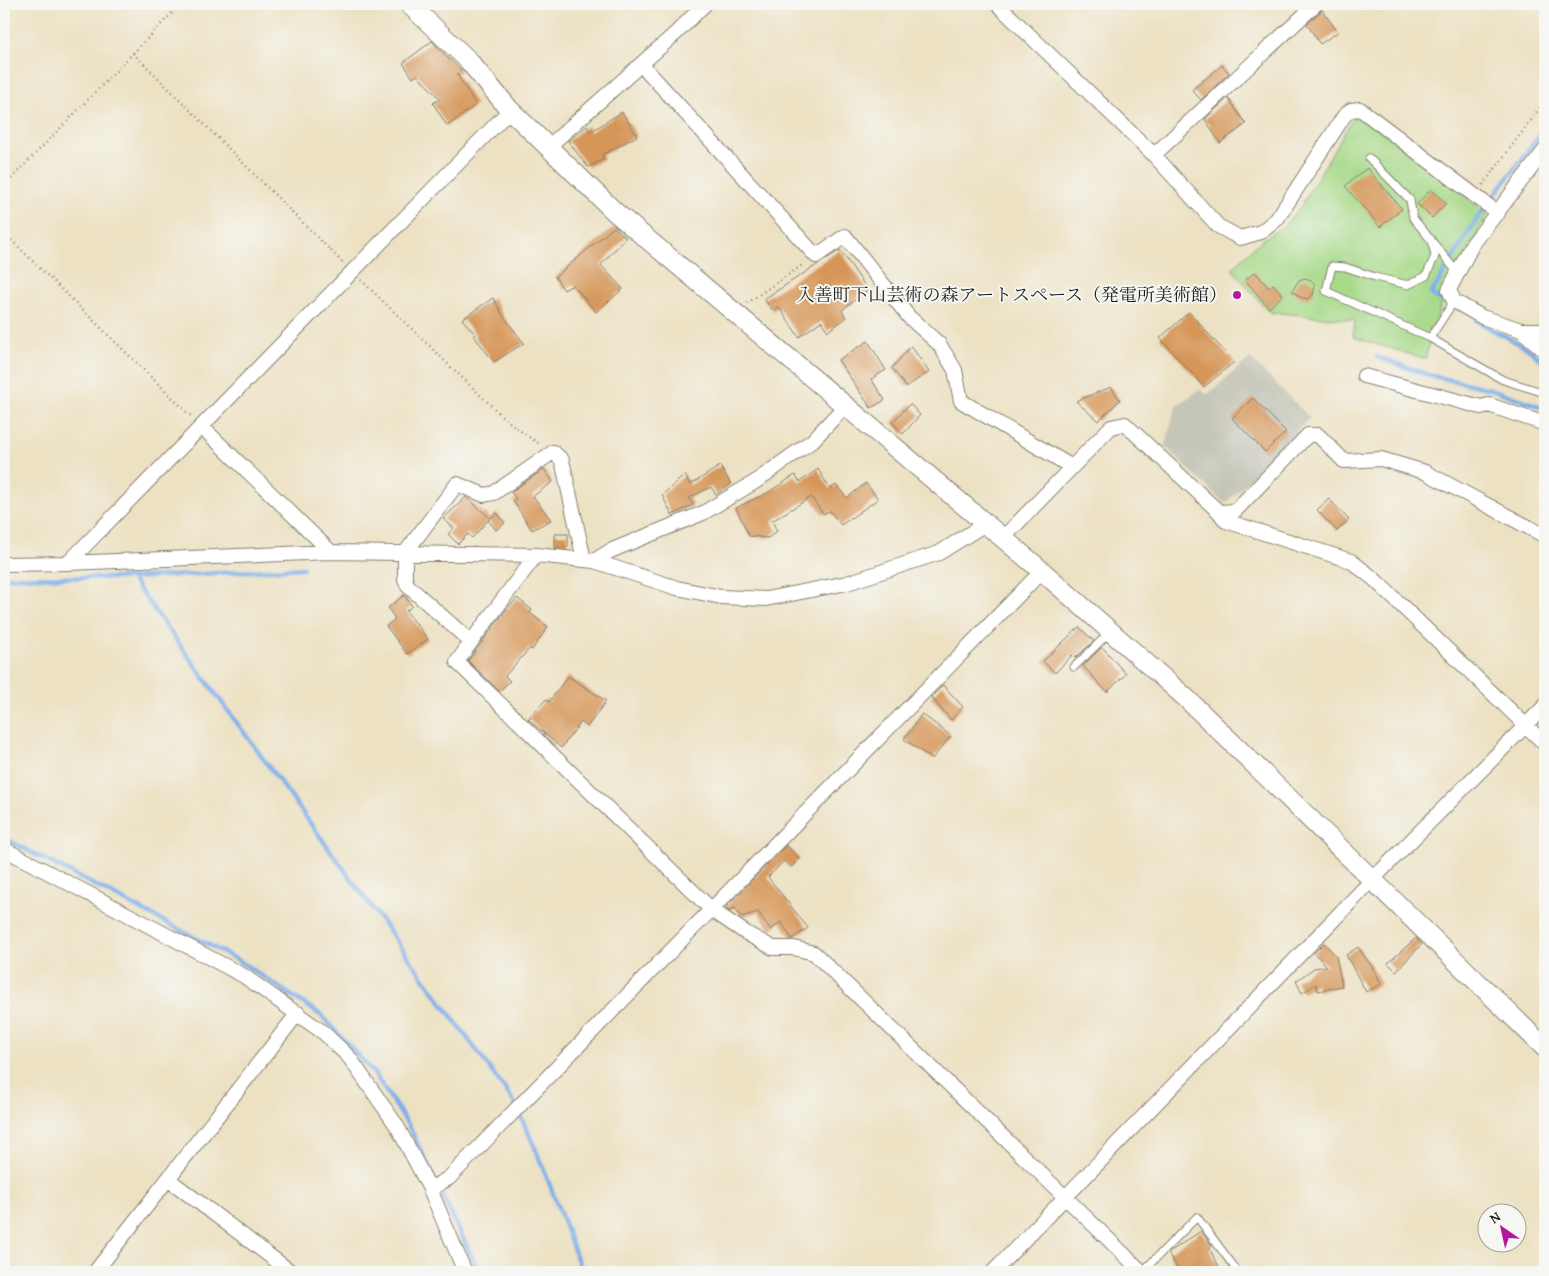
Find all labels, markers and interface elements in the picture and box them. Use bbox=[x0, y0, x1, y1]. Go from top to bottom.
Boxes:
place label: 入善町下山芸術の森アートスペース（発電所美術館） bbox=[797, 281, 1227, 308]
marker: 入善町下山芸術の森アートスペース（発電所美術館） bbox=[1231, 289, 1243, 301]
north arrow bbox=[1476, 1204, 1526, 1254]
text: N bbox=[1485, 1206, 1505, 1228]

